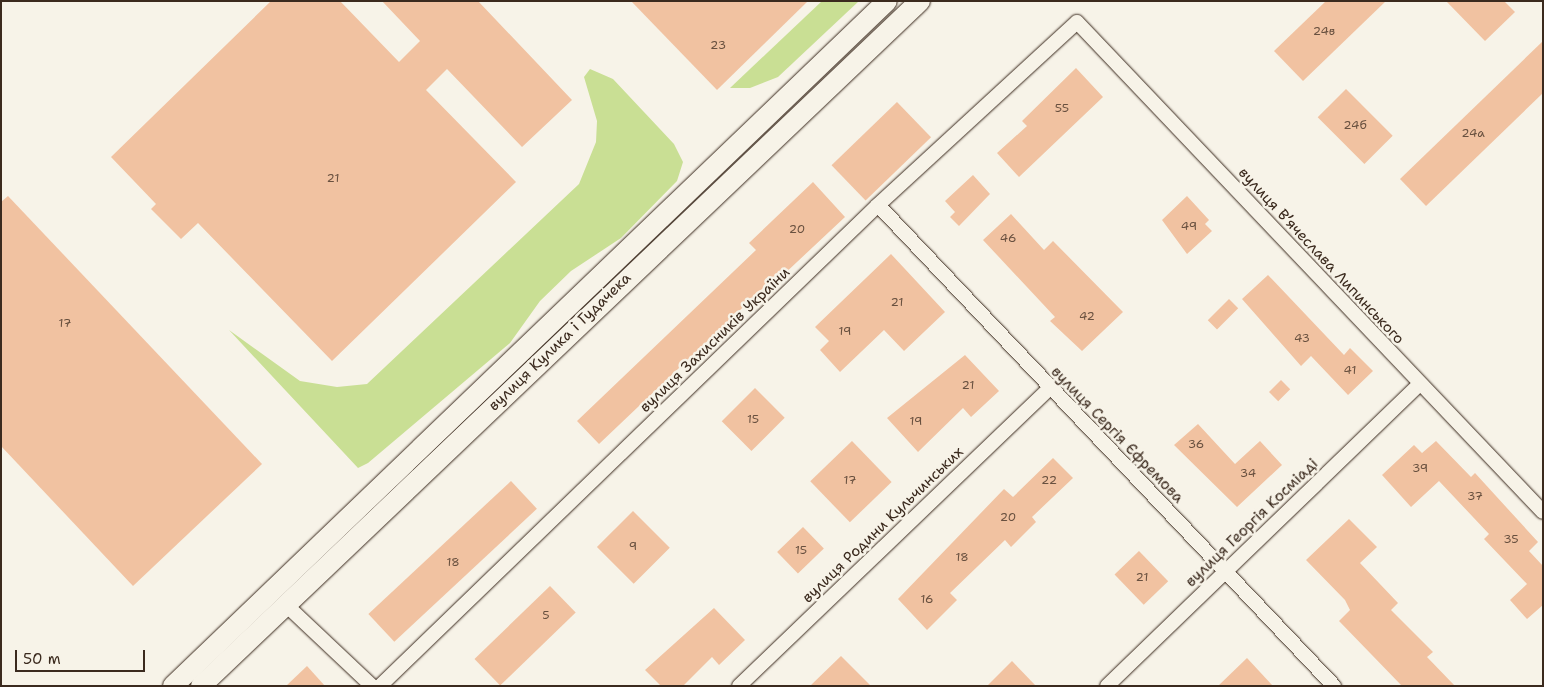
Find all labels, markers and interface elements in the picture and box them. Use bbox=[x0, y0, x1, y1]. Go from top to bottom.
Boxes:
house number: 24в bbox=[1313, 25, 1335, 39]
house number: 23 bbox=[710, 39, 726, 53]
house number: 55 bbox=[1055, 102, 1069, 116]
house number: 24б bbox=[1343, 119, 1367, 133]
house number: 24а bbox=[1461, 127, 1485, 141]
street label: вулиця Вʼячеслава Липинського bbox=[1234, 164, 1408, 348]
house number: 21 bbox=[327, 172, 339, 186]
house number: 49 bbox=[1181, 220, 1197, 234]
house number: 20 bbox=[789, 223, 805, 237]
house number: 46 bbox=[1000, 232, 1016, 246]
street label: вулиця Захисників України bbox=[636, 264, 794, 416]
street label: вулиця Кулика і Гудачека bbox=[485, 269, 635, 415]
house number: 21 bbox=[891, 296, 903, 310]
house number: 42 bbox=[1079, 310, 1095, 324]
house number: 17 bbox=[59, 317, 71, 331]
house number: 19 bbox=[839, 325, 851, 339]
house number: 43 bbox=[1294, 332, 1310, 346]
street label: вулиця Сергія Єфремова bbox=[1047, 363, 1187, 507]
house number: 41 bbox=[1344, 364, 1356, 378]
house number: 21 bbox=[962, 379, 974, 393]
house number: 15 bbox=[747, 413, 759, 427]
house number: 19 bbox=[910, 415, 922, 429]
house number: 36 bbox=[1188, 438, 1204, 452]
street label: вулиця Родини Кульчинських bbox=[799, 443, 967, 607]
street label: вулиця Георгія Косміаді bbox=[1182, 455, 1322, 591]
house number: 39 bbox=[1412, 462, 1428, 476]
house number: 34 bbox=[1240, 467, 1256, 481]
house number: 17 bbox=[844, 474, 856, 488]
house number: 22 bbox=[1041, 474, 1057, 488]
house number: 37 bbox=[1467, 490, 1483, 504]
house number: 20 bbox=[1000, 511, 1016, 525]
house number: 35 bbox=[1503, 533, 1519, 547]
house number: 9 bbox=[629, 540, 637, 554]
house number: 15 bbox=[795, 544, 807, 558]
house number: 18 bbox=[955, 551, 969, 565]
house number: 18 bbox=[446, 556, 460, 570]
house number: 21 bbox=[1136, 571, 1148, 585]
house number: 16 bbox=[920, 593, 934, 607]
house number: 5 bbox=[542, 609, 550, 623]
scale bar bbox=[18, 640, 148, 672]
text: 50 m bbox=[23, 649, 61, 669]

